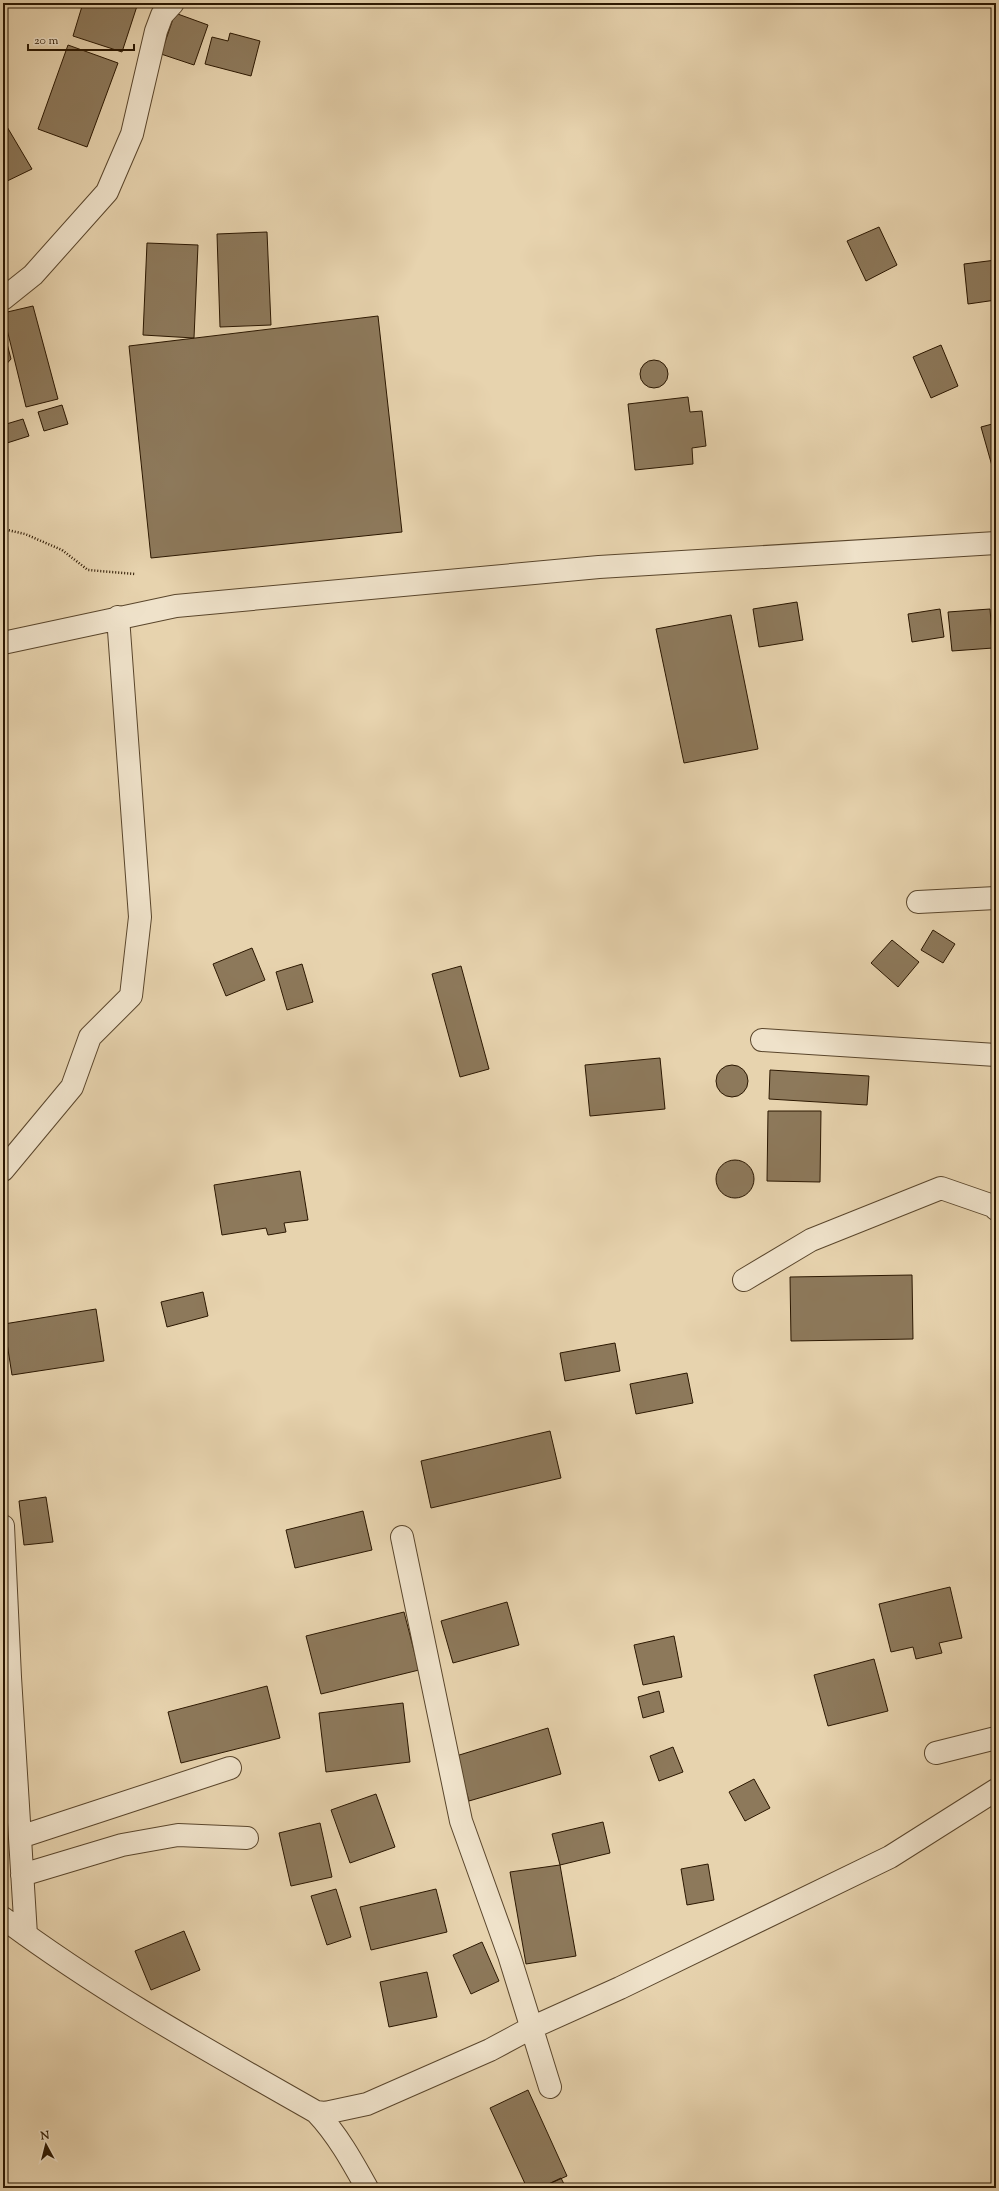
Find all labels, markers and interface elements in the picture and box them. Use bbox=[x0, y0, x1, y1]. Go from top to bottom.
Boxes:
scale bar bbox=[28, 26, 134, 52]
text: 20 m bbox=[34, 32, 59, 50]
north arrow bbox=[26, 2125, 66, 2165]
text: N bbox=[39, 2128, 50, 2145]

